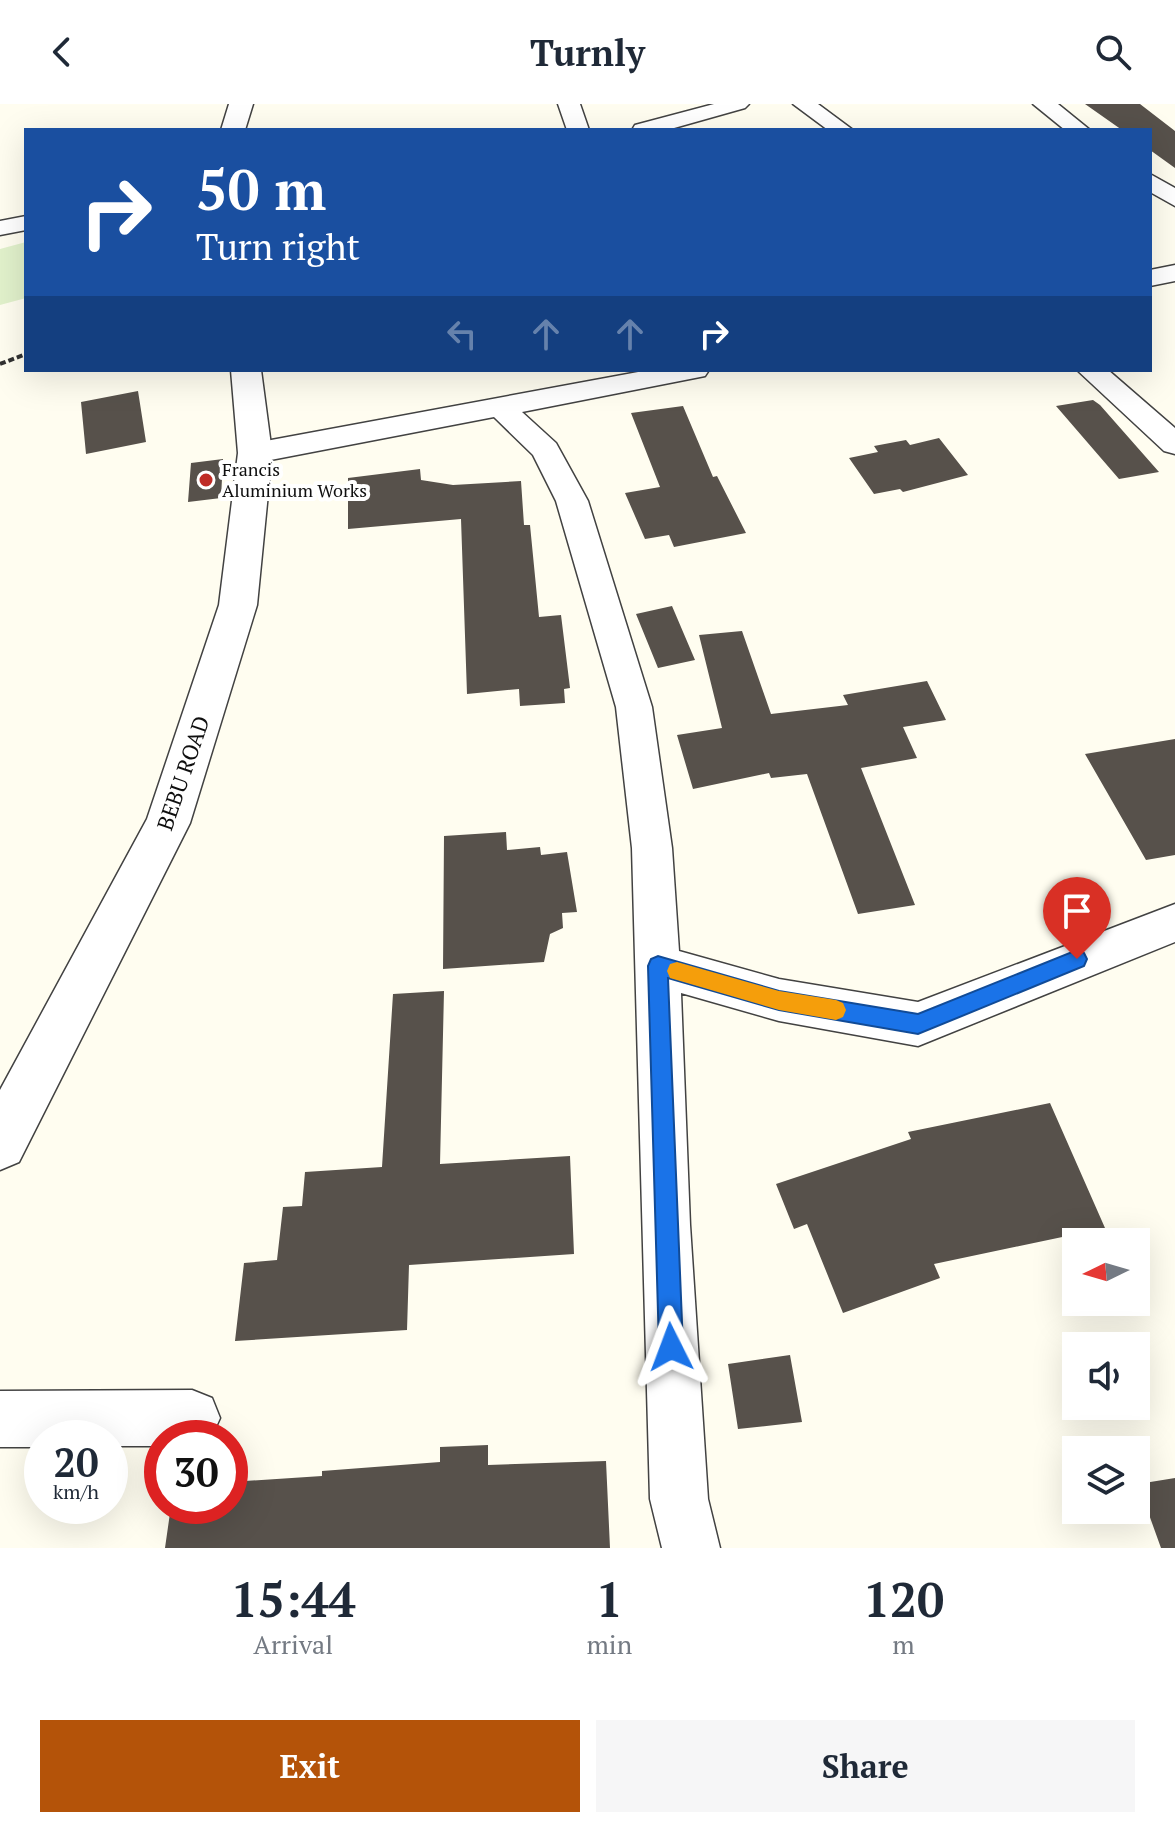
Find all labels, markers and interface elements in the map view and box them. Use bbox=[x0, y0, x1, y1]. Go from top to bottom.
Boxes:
text: Turnly bbox=[530, 29, 645, 76]
icon: back bbox=[40, 30, 84, 74]
icon: search bbox=[1091, 30, 1135, 74]
text: 50 m bbox=[196, 152, 326, 226]
icon: right bbox=[64, 160, 168, 264]
text: Turn right bbox=[196, 223, 360, 270]
icon: left bbox=[440, 312, 484, 356]
icon: ahead bbox=[524, 312, 568, 356]
icon: ahead bbox=[608, 312, 652, 356]
icon: right bbox=[692, 312, 736, 356]
place label: Francis Aluminium Works bbox=[222, 457, 367, 502]
marker: Francis Aluminium Works bbox=[197, 471, 215, 489]
street label: BEBU ROAD bbox=[149, 712, 216, 834]
pin bbox=[1043, 877, 1111, 959]
icon: arrive bbox=[1055, 889, 1099, 933]
north arrow bbox=[1062, 1228, 1150, 1316]
map controls bbox=[1062, 1228, 1150, 1524]
position arrow bbox=[629, 1305, 713, 1389]
button: sound bbox=[1062, 1332, 1150, 1420]
speed limit sign: 30 bbox=[144, 1420, 248, 1524]
text: 20 bbox=[53, 1435, 99, 1488]
button: layers bbox=[1062, 1436, 1150, 1524]
text: km/h bbox=[53, 1478, 99, 1505]
text: 15:44 bbox=[231, 1567, 356, 1631]
text: 1 bbox=[596, 1567, 623, 1631]
text: 120 bbox=[863, 1567, 944, 1631]
text: Arrival bbox=[253, 1627, 333, 1661]
text: min bbox=[586, 1627, 632, 1661]
text: m bbox=[892, 1627, 915, 1661]
button: Exit bbox=[40, 1720, 580, 1812]
button: Share bbox=[596, 1720, 1135, 1812]

